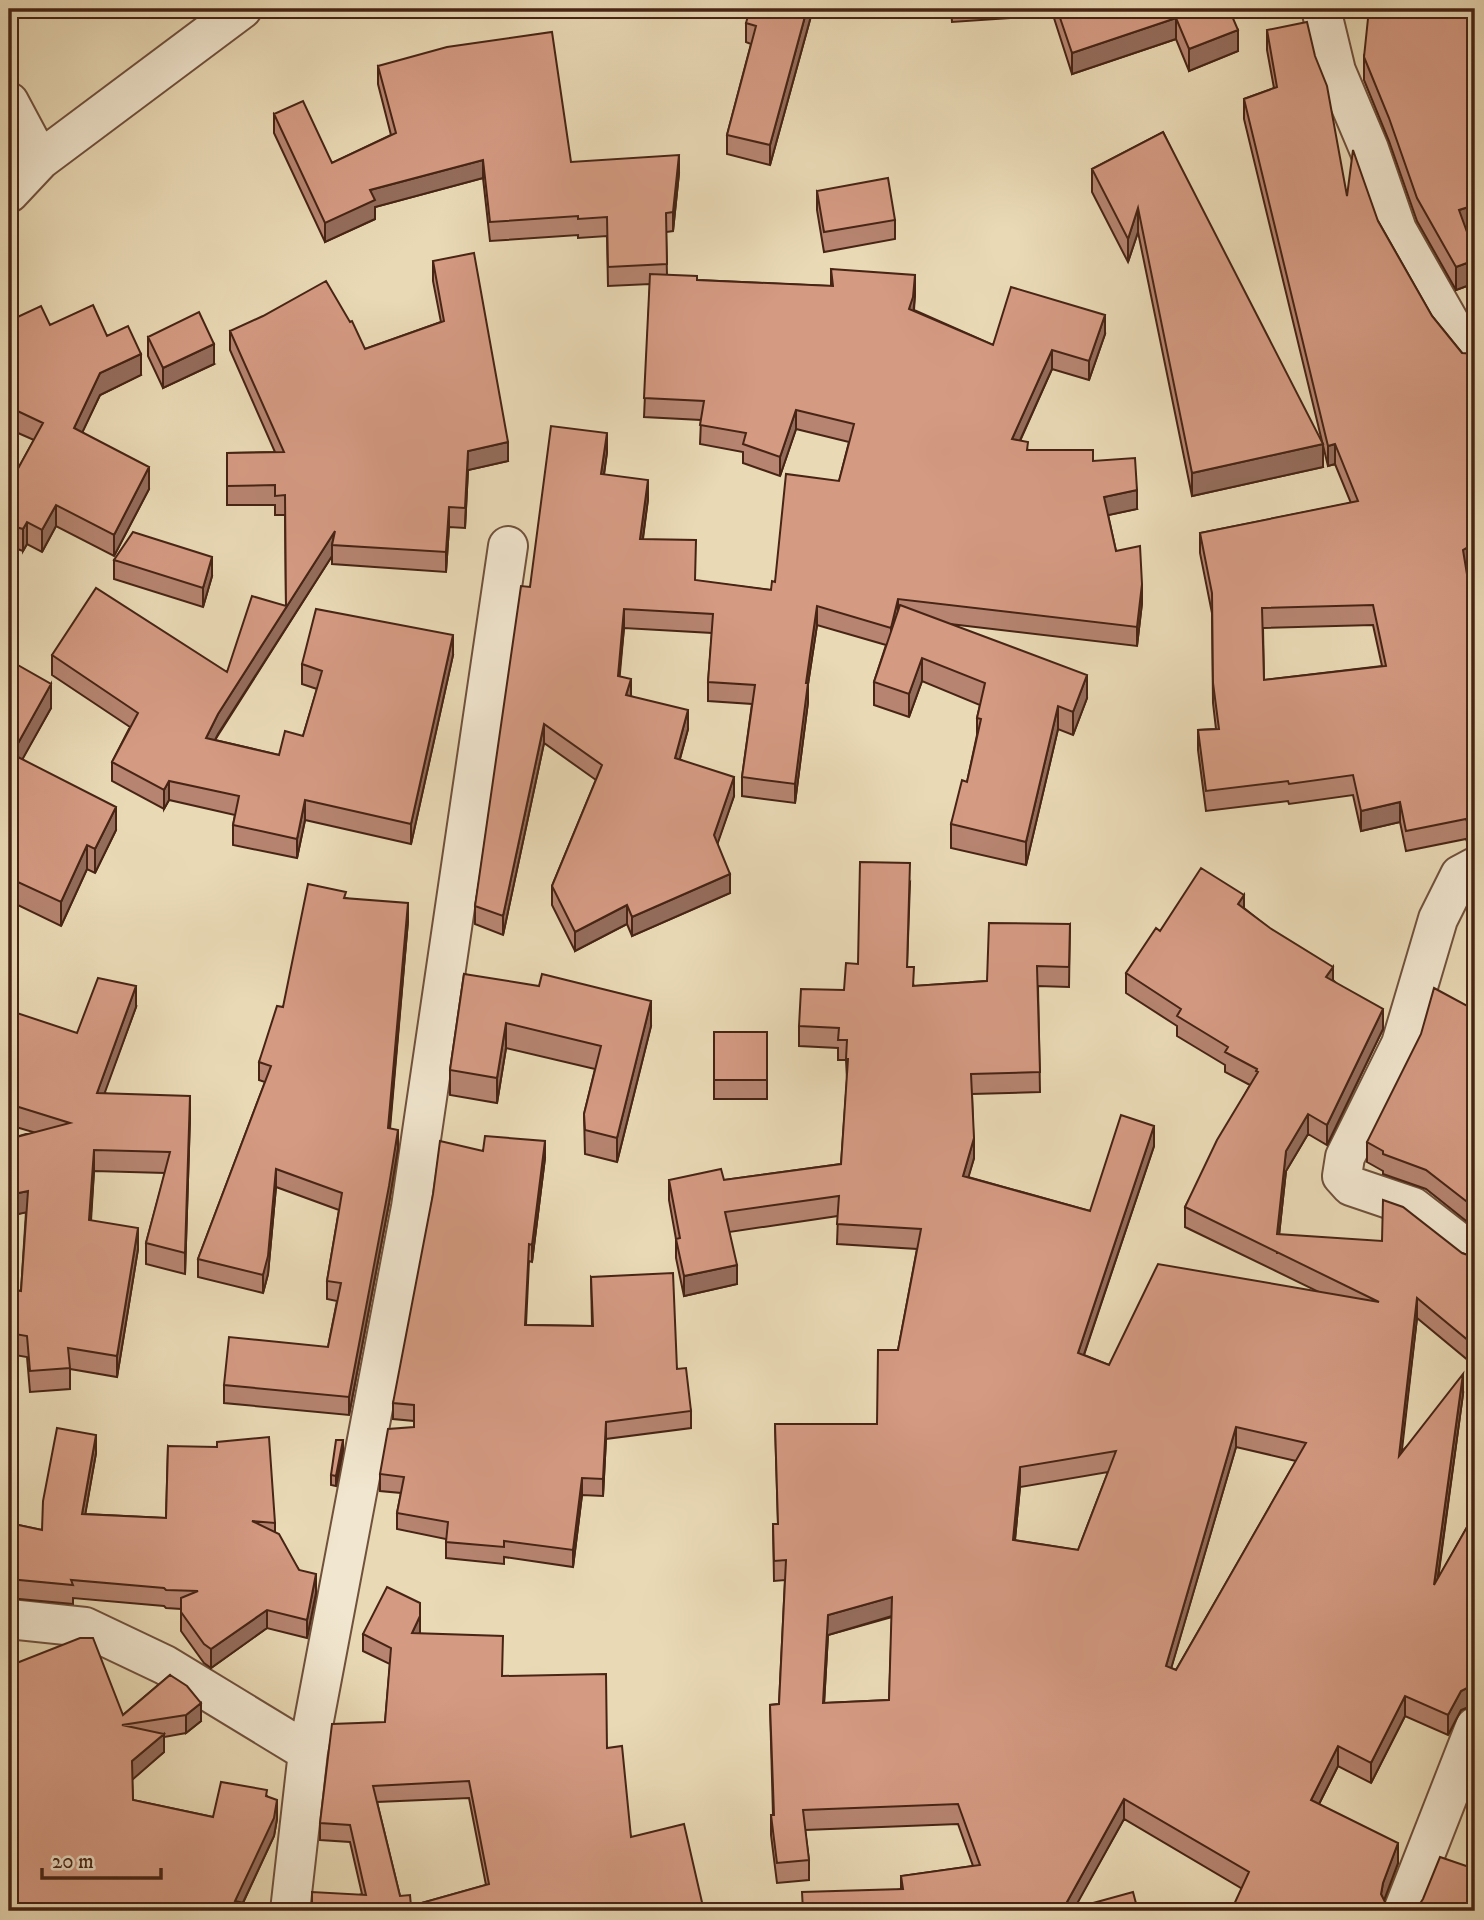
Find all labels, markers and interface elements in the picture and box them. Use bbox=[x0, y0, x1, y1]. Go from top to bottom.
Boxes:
scale bar bbox=[42, 1836, 161, 1880]
text: 20 m bbox=[52, 1849, 94, 1875]

